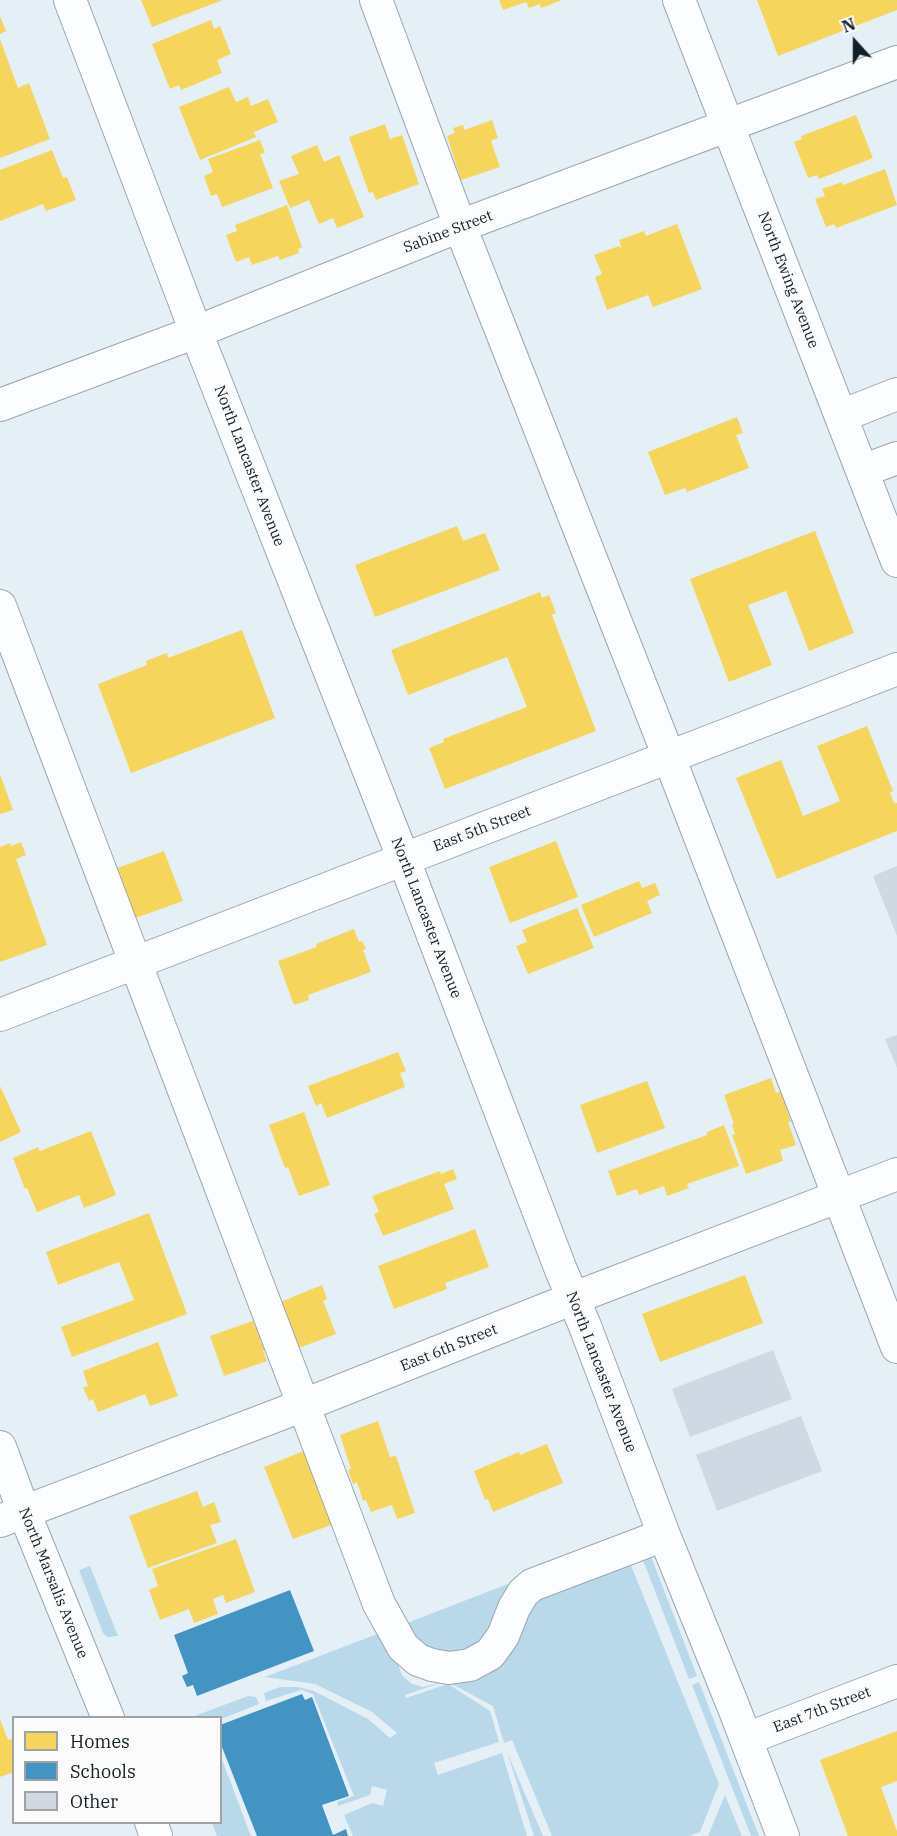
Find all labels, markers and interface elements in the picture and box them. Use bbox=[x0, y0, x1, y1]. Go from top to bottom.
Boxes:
north arrow bbox=[825, 12, 885, 72]
text: N bbox=[839, 14, 858, 37]
street label: Sabine Street bbox=[401, 207, 495, 257]
street label: North Ewing Avenue bbox=[754, 209, 822, 351]
street label: North Lancaster Avenue bbox=[210, 383, 288, 549]
street label: East 5th Street bbox=[431, 802, 533, 856]
street label: North Lancaster Avenue bbox=[387, 835, 465, 1001]
street label: North Lancaster Avenue bbox=[562, 1289, 640, 1455]
street label: East 6th Street bbox=[398, 1320, 500, 1376]
street label: North Marsalis Avenue bbox=[14, 1505, 92, 1661]
street label: East 7th Street bbox=[771, 1683, 873, 1737]
legend bbox=[12, 1716, 222, 1824]
text: Homes bbox=[70, 1730, 130, 1753]
text: Schools bbox=[70, 1760, 136, 1783]
text: Other bbox=[70, 1790, 118, 1813]

